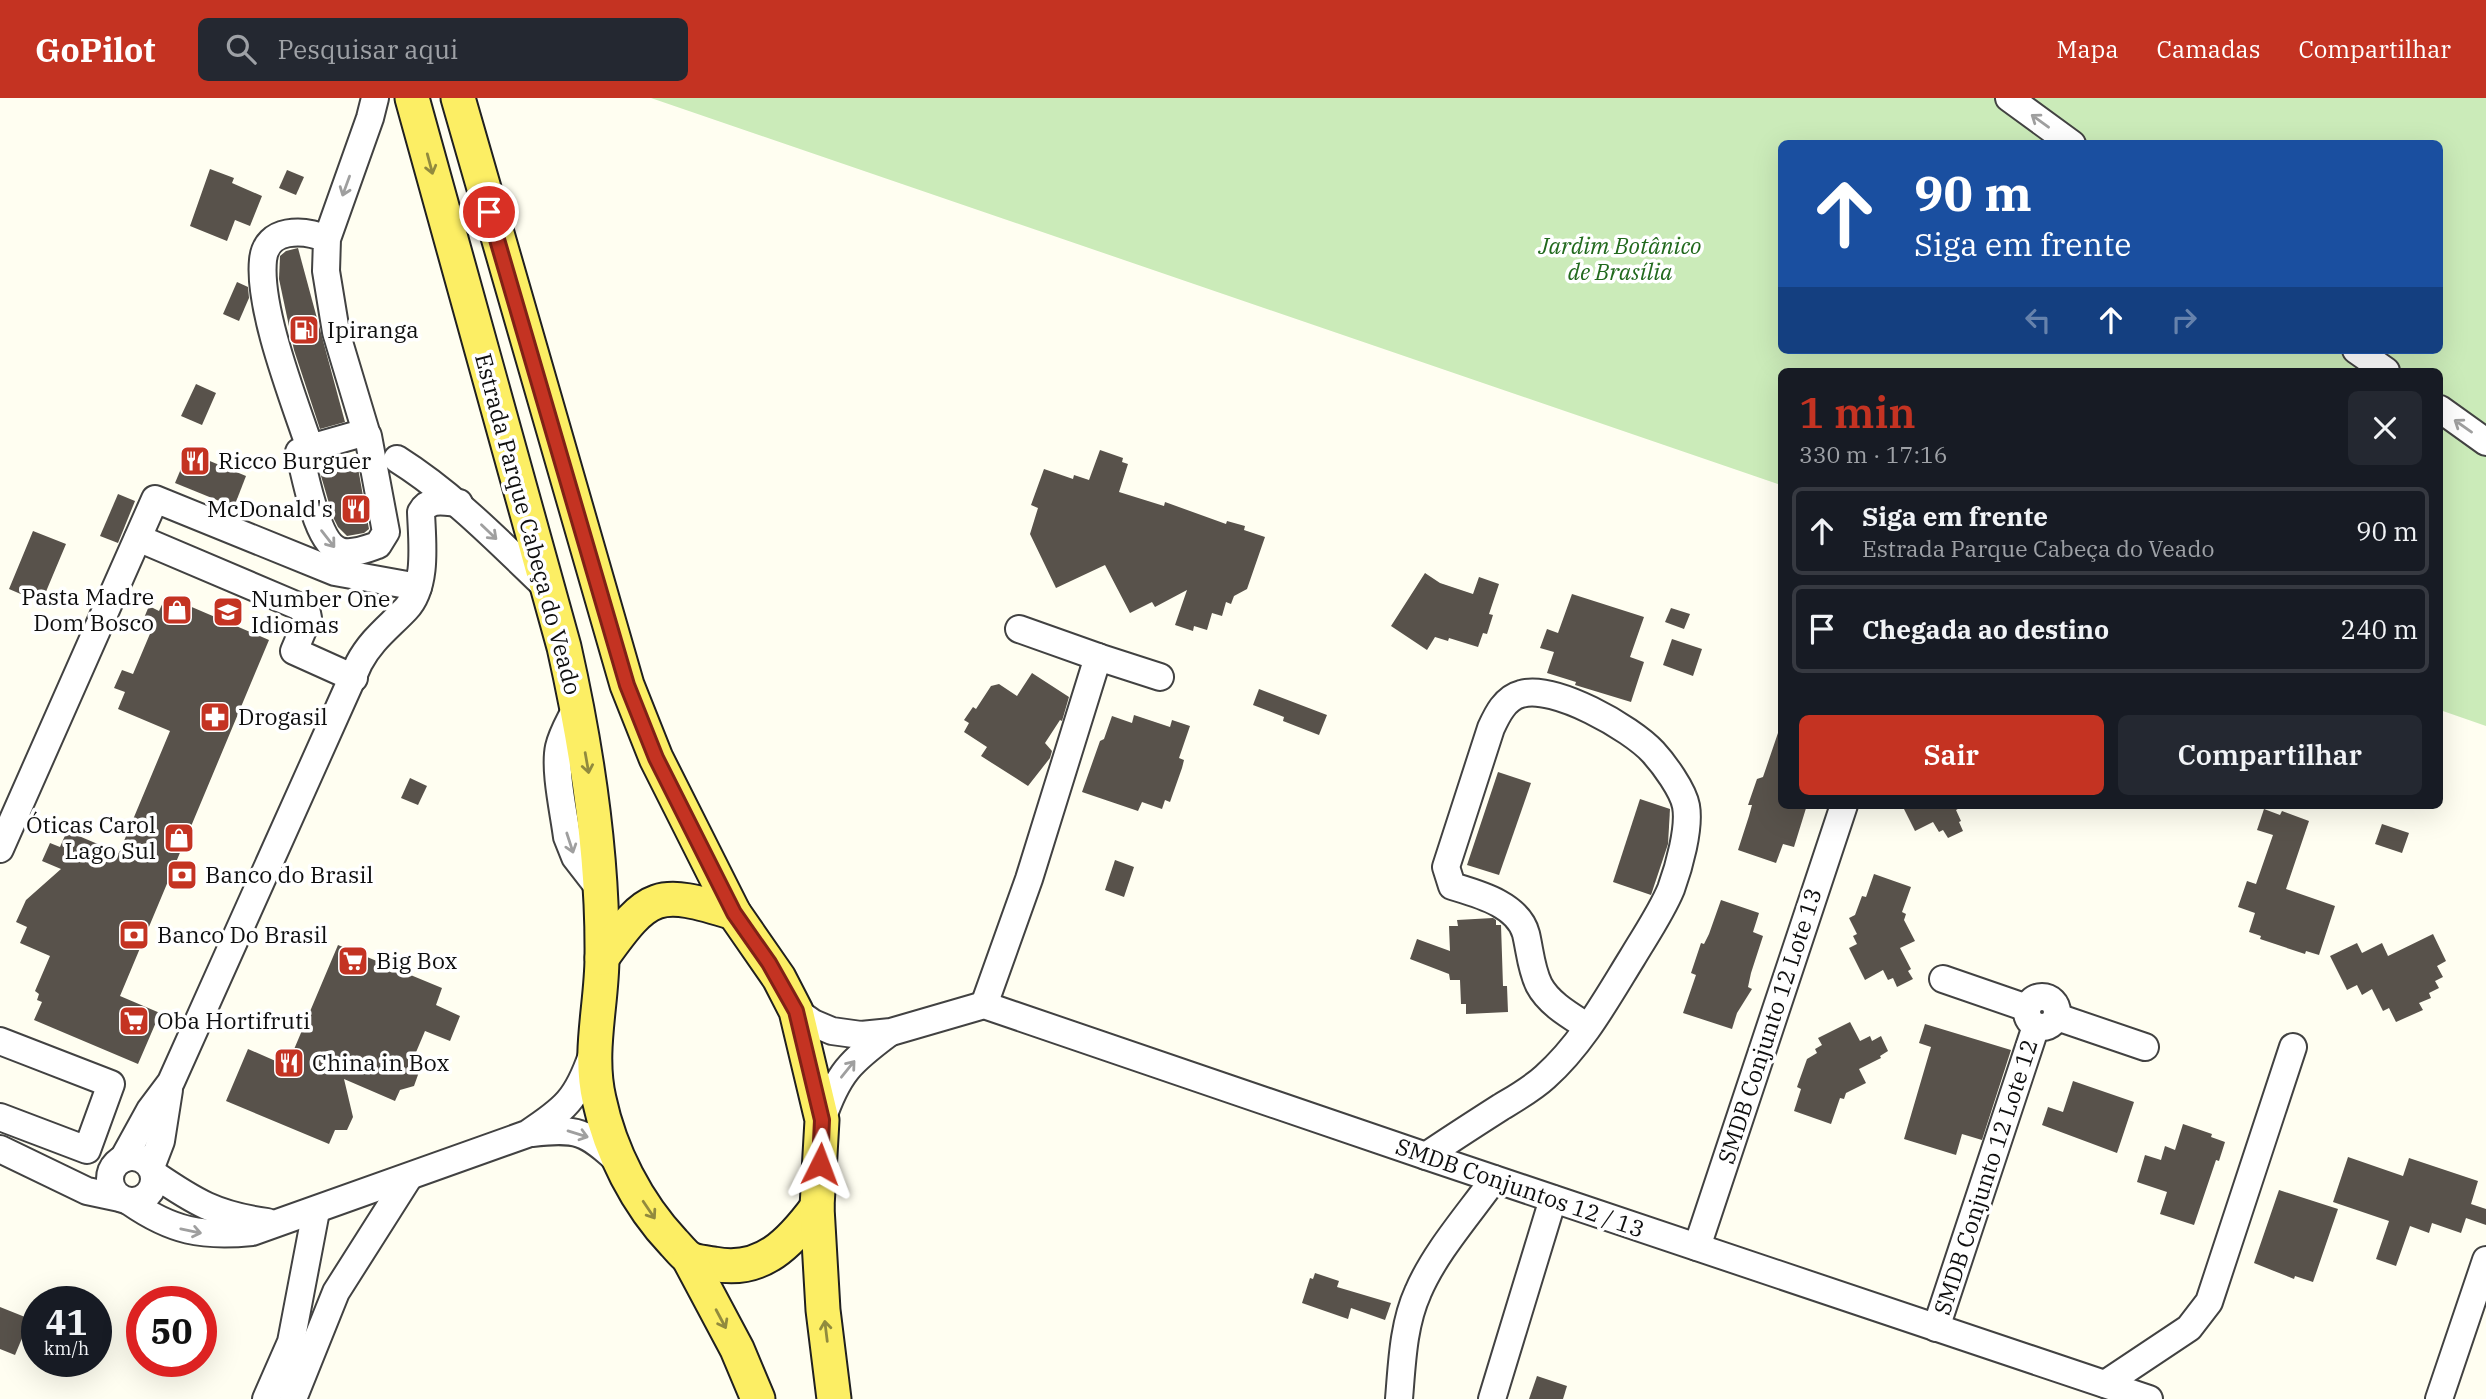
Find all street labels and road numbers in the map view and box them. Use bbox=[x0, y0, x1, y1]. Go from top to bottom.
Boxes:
street label: Estrada Parque Cabeça do Veado bbox=[469, 350, 589, 698]
street label: SMDB Conjunto 12 Lote 13 bbox=[1710, 884, 1828, 1167]
street label: SMDB Conjunto 12 Lote 12 bbox=[1926, 1035, 2044, 1318]
street label: SMDB Conjuntos 12 / 13 bbox=[1392, 1130, 1648, 1244]

